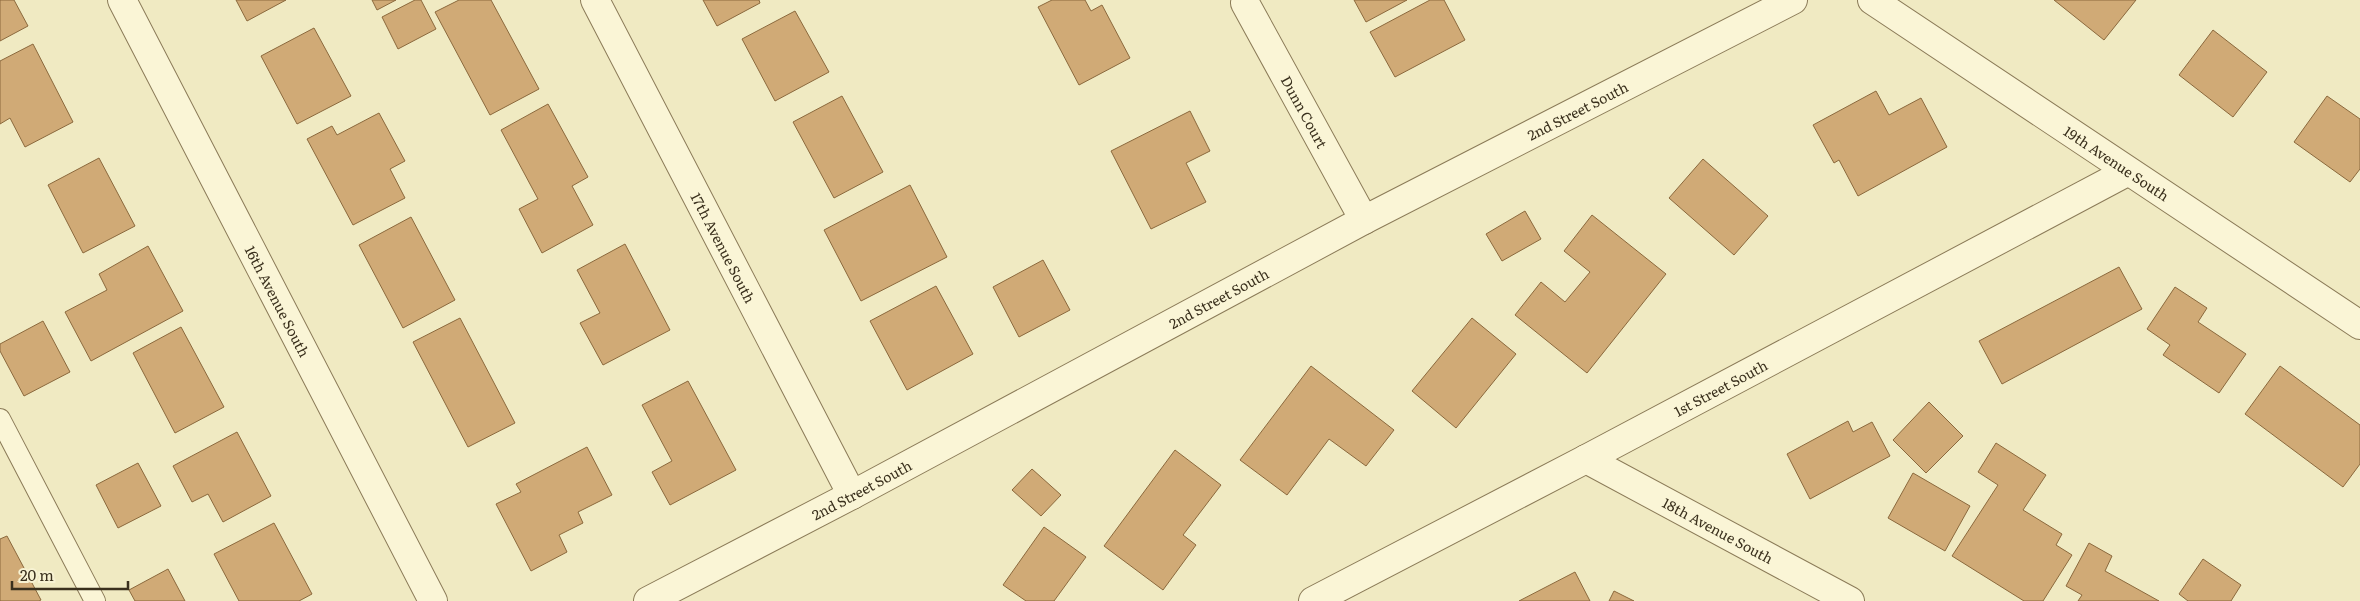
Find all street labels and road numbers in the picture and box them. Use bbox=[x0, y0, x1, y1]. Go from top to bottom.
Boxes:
street label: Dunn Court bbox=[1277, 72, 1333, 152]
street label: 2nd Street South bbox=[1524, 76, 1631, 145]
street label: 19th Avenue South bbox=[2060, 121, 2173, 205]
street label: 17th Avenue South bbox=[687, 189, 761, 306]
street label: 16th Avenue South bbox=[241, 242, 315, 360]
street label: 2nd Street South bbox=[1165, 263, 1272, 333]
street label: 1st Street South bbox=[1670, 355, 1771, 421]
street label: 2nd Street South bbox=[808, 455, 915, 524]
street label: 18th Avenue South bbox=[1659, 492, 1777, 568]

